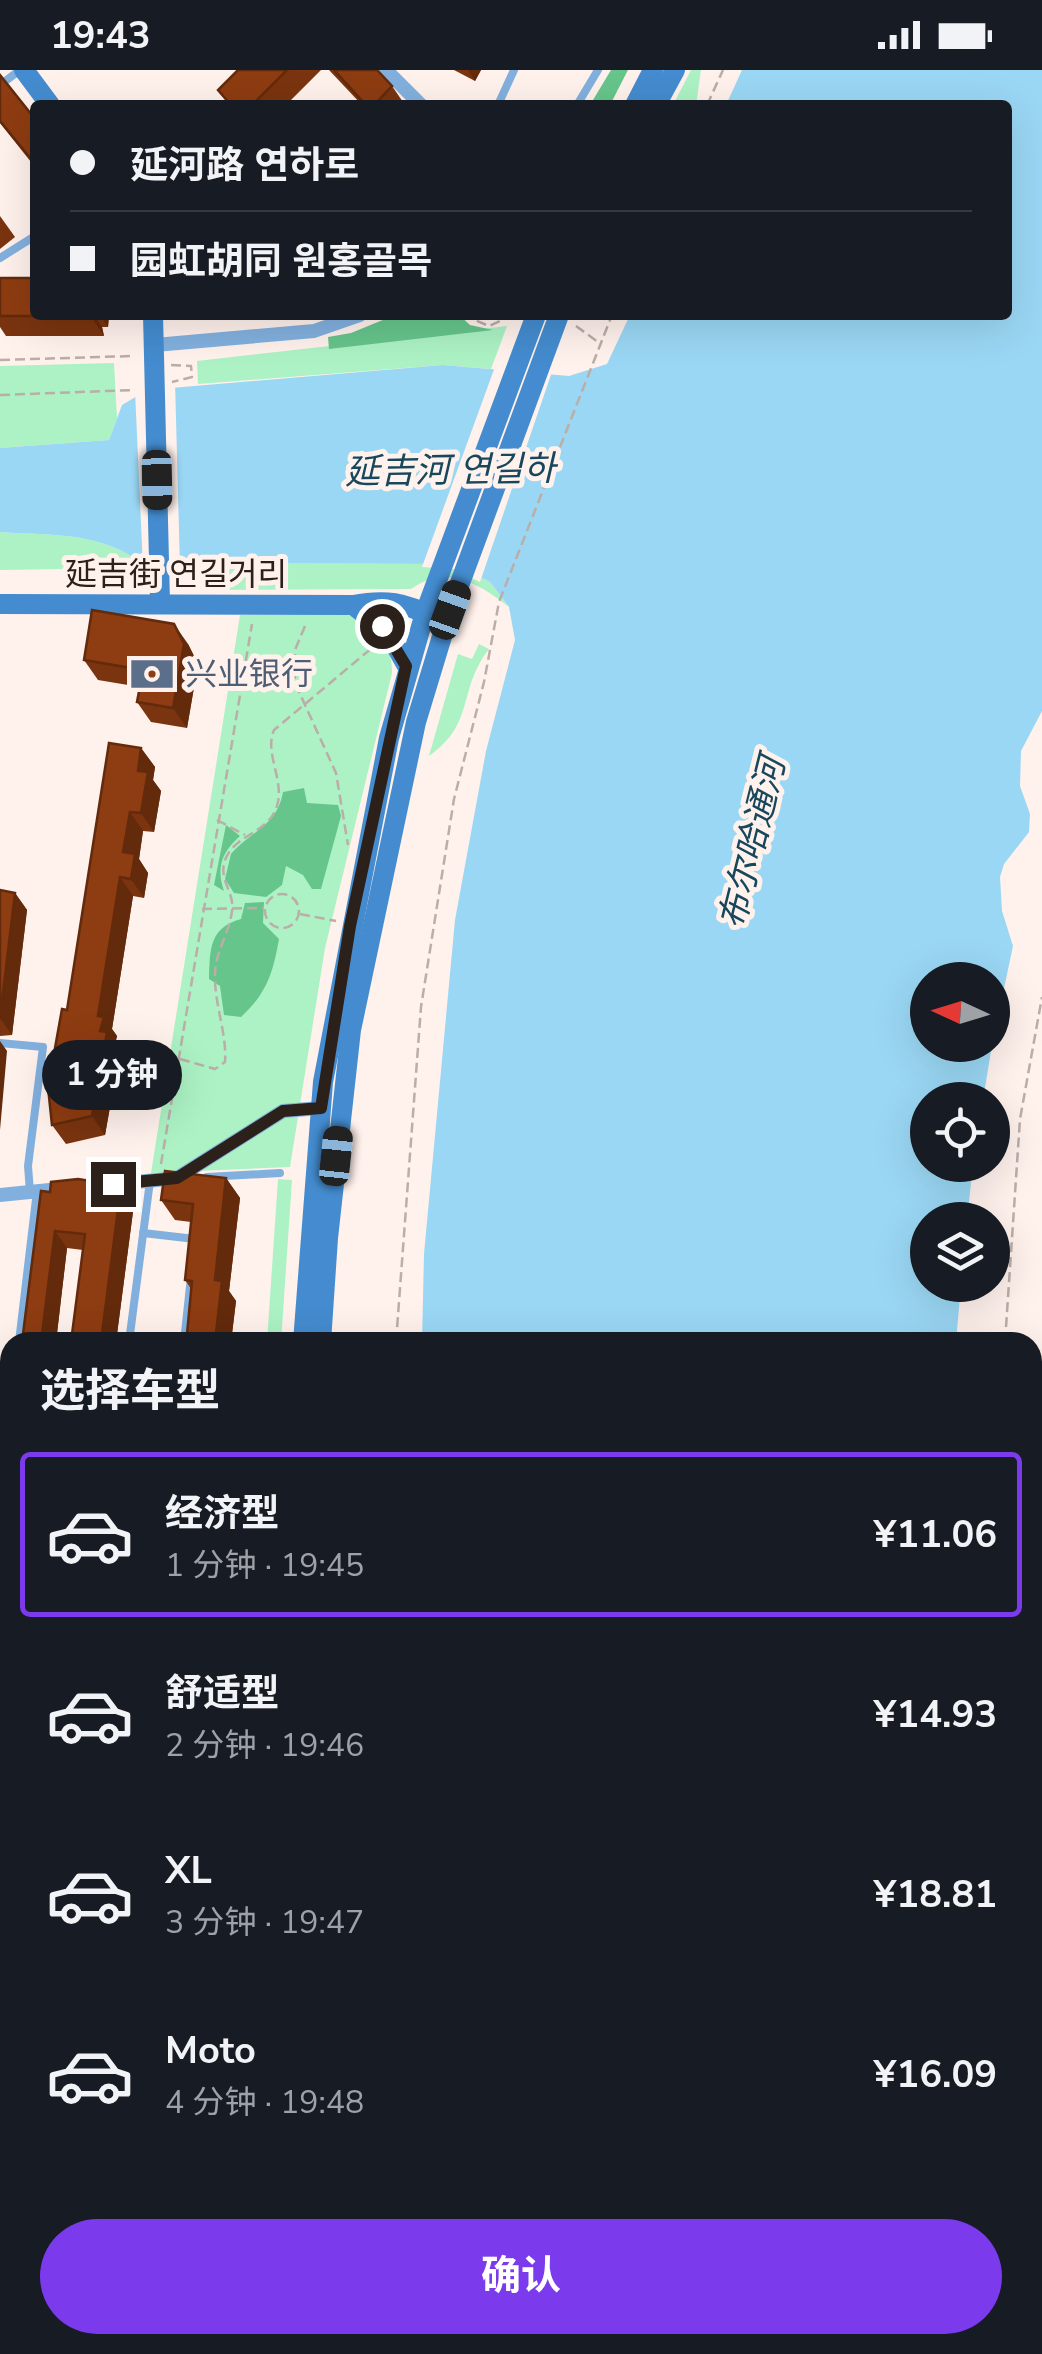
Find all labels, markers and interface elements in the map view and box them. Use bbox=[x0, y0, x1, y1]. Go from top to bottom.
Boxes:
text: 19:43 bbox=[50, 10, 151, 61]
text: 延河路 연하로 bbox=[130, 140, 359, 191]
text: 园虹胡同 원홍골목 bbox=[130, 236, 432, 287]
water label: 延吉河 연길하 bbox=[344, 445, 559, 496]
car bbox=[141, 450, 173, 510]
street label: 延吉街 연길거리 bbox=[65, 553, 287, 596]
car bbox=[426, 577, 474, 643]
route start bbox=[360, 604, 405, 649]
bank icon: 兴业银行 bbox=[128, 650, 176, 698]
place label: 兴业银行 bbox=[185, 653, 313, 696]
water label: 布尔哈通河 bbox=[709, 747, 798, 934]
north arrow bbox=[910, 962, 1010, 1062]
map controls bbox=[910, 962, 1010, 1302]
callout: 1 分钟 bbox=[43, 1039, 183, 1109]
text: 1 分钟 bbox=[66, 1053, 158, 1096]
button: locate bbox=[910, 1082, 1010, 1182]
car bbox=[318, 1125, 354, 1187]
route end bbox=[91, 1162, 136, 1207]
button: layers bbox=[910, 1202, 1010, 1302]
text: 选择车型 bbox=[40, 1361, 220, 1422]
text: 经济型 bbox=[165, 1488, 279, 1539]
icon: car bbox=[45, 1490, 135, 1580]
text: ¥11.06 bbox=[874, 1509, 997, 1560]
text: 1 分钟 · 19:45 bbox=[165, 1544, 364, 1587]
text: 舒适型 bbox=[165, 1668, 279, 1719]
icon: car bbox=[45, 1670, 135, 1760]
text: ¥14.93 bbox=[874, 1689, 997, 1740]
text: 2 分钟 · 19:46 bbox=[165, 1724, 364, 1767]
text: XL bbox=[165, 1845, 212, 1896]
icon: car bbox=[45, 1850, 135, 1940]
text: ¥18.81 bbox=[874, 1869, 997, 1920]
text: 3 分钟 · 19:47 bbox=[165, 1901, 364, 1944]
text: Moto bbox=[165, 2025, 256, 2076]
icon: car bbox=[45, 2030, 135, 2120]
text: ¥16.09 bbox=[874, 2049, 997, 2100]
text: 4 分钟 · 19:48 bbox=[165, 2081, 364, 2124]
button: 确认 bbox=[40, 2219, 1002, 2334]

